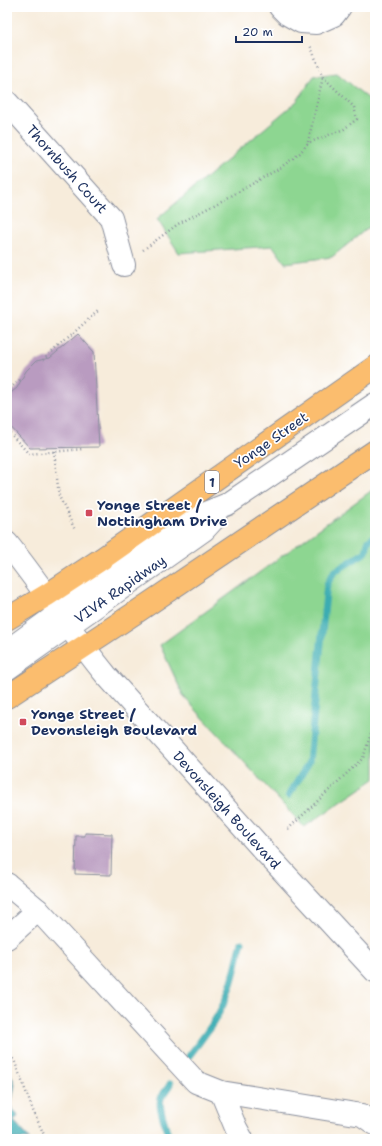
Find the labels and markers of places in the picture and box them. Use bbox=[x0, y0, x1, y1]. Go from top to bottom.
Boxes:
place label: Yonge Street / Nottingham Drive bbox=[97, 496, 228, 530]
marker: Yonge Street / Nottingham Drive bbox=[84, 508, 94, 518]
place label: Yonge Street / Devonsleigh Boulevard bbox=[31, 705, 197, 739]
marker: Yonge Street / Devonsleigh Boulevard bbox=[18, 717, 28, 727]

